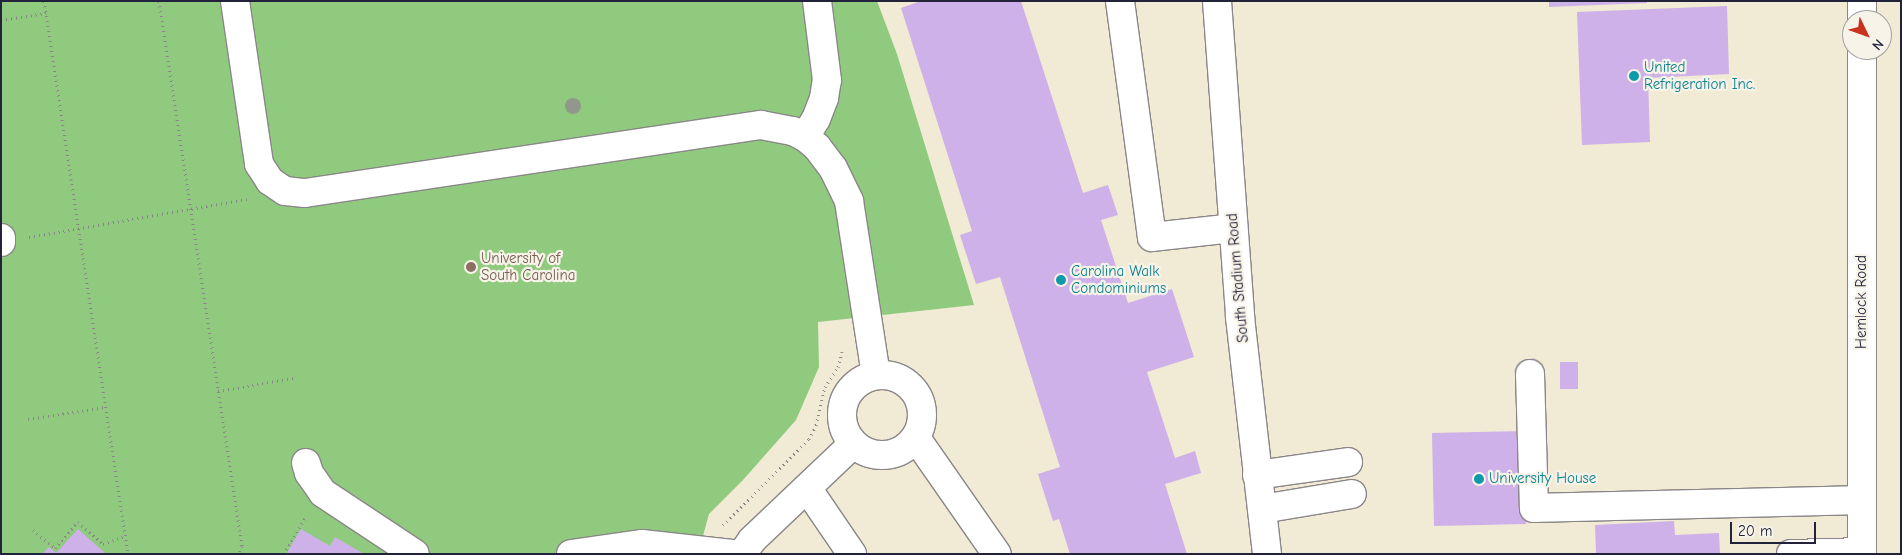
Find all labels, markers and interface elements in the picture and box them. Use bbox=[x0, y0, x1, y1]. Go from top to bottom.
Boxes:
north arrow bbox=[1842, 10, 1892, 60]
text: N bbox=[1868, 36, 1887, 54]
place label: United Refrigeration Inc. bbox=[1644, 58, 1755, 93]
marker: United Refrigeration Inc. bbox=[1628, 70, 1640, 82]
street label: South Stadium Road bbox=[1223, 213, 1253, 343]
place label: University of South Carolina bbox=[481, 249, 576, 284]
street label: Hemlock Road bbox=[1853, 255, 1871, 349]
marker: University of South Carolina bbox=[465, 261, 477, 273]
place label: Carolina Walk Condominiums bbox=[1071, 262, 1166, 297]
marker: Carolina Walk Condominiums bbox=[1055, 274, 1067, 286]
place label: University House bbox=[1489, 470, 1596, 488]
marker: University House bbox=[1473, 473, 1485, 485]
scale bar bbox=[1732, 512, 1818, 544]
text: 20 m bbox=[1738, 522, 1772, 540]

